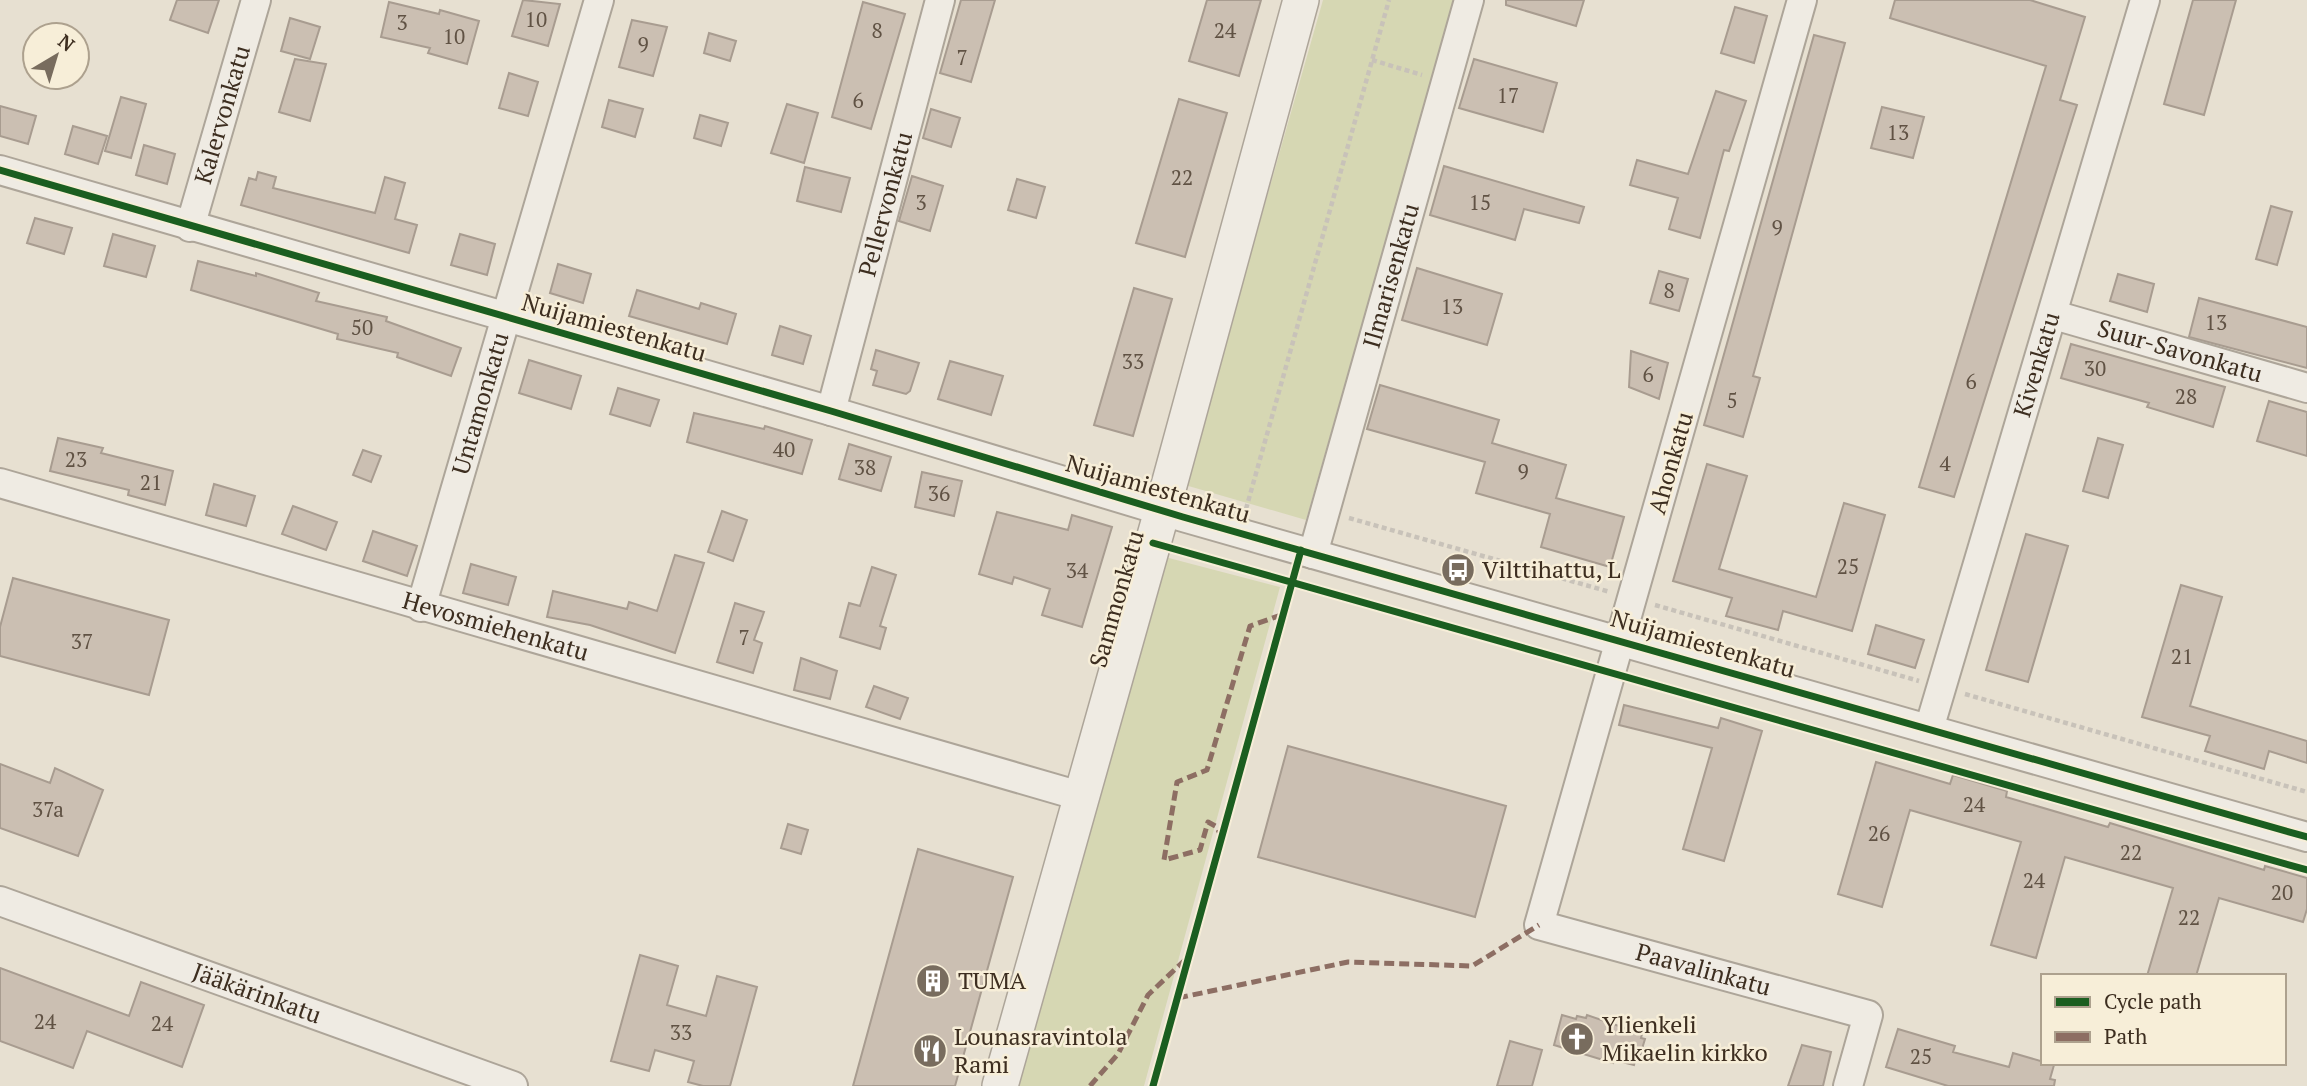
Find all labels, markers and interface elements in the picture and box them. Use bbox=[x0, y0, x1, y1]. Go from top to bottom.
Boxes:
house number: 10 bbox=[525, 5, 547, 33]
house number: 3 bbox=[396, 8, 408, 36]
house number: 8 bbox=[871, 16, 883, 44]
house number: 24 bbox=[1214, 16, 1237, 44]
north arrow bbox=[21, 21, 91, 91]
house number: 10 bbox=[443, 22, 465, 50]
text: N bbox=[53, 28, 81, 57]
house number: 9 bbox=[637, 30, 649, 58]
street label: Kalervonkatu bbox=[186, 41, 257, 188]
house number: 7 bbox=[956, 43, 968, 71]
house number: 17 bbox=[1497, 81, 1519, 109]
house number: 6 bbox=[852, 86, 864, 114]
house number: 13 bbox=[1887, 118, 1909, 146]
street label: Pellervonkatu bbox=[850, 128, 919, 280]
house number: 22 bbox=[1171, 163, 1193, 191]
house number: 3 bbox=[915, 188, 927, 216]
house number: 15 bbox=[1469, 188, 1491, 216]
street label: Ilmarisenkatu bbox=[1355, 199, 1426, 352]
house number: 9 bbox=[1771, 213, 1783, 241]
house number: 8 bbox=[1663, 276, 1675, 304]
street label: Nuijamiestenkatu bbox=[518, 285, 710, 369]
house number: 13 bbox=[1441, 292, 1463, 320]
street label: Kivenkatu bbox=[2005, 308, 2067, 421]
house number: 13 bbox=[2205, 308, 2227, 336]
street label: Suur-Savonkatu bbox=[2094, 311, 2267, 389]
house number: 50 bbox=[351, 313, 373, 341]
street label: Untamonkatu bbox=[444, 328, 516, 478]
house number: 33 bbox=[1122, 347, 1144, 375]
house number: 30 bbox=[2084, 354, 2106, 382]
house number: 6 bbox=[1642, 360, 1654, 388]
house number: 6 bbox=[1965, 367, 1977, 395]
house number: 28 bbox=[2175, 382, 2197, 410]
house number: 5 bbox=[1726, 386, 1738, 414]
street label: Ahonkatu bbox=[1640, 408, 1700, 518]
house number: 40 bbox=[773, 435, 795, 463]
house number: 23 bbox=[65, 445, 87, 473]
street label: Nuijamiestenkatu bbox=[1062, 446, 1254, 530]
house number: 4 bbox=[1939, 449, 1951, 477]
house number: 38 bbox=[854, 453, 876, 481]
house number: 9 bbox=[1517, 457, 1529, 485]
house number: 21 bbox=[140, 468, 162, 496]
house number: 36 bbox=[928, 479, 950, 507]
street label: Sammonkatu bbox=[1081, 526, 1151, 671]
bus stop icon: Vilttihattu, L bbox=[1439, 551, 1477, 589]
house number: 25 bbox=[1837, 552, 1859, 580]
place label: Vilttihattu, L bbox=[1482, 553, 1620, 585]
house number: 34 bbox=[1066, 556, 1089, 584]
street label: Hevosmiehenkatu bbox=[399, 584, 593, 668]
street label: Nuijamiestenkatu bbox=[1607, 601, 1799, 685]
house number: 7 bbox=[738, 623, 750, 651]
house number: 37 bbox=[71, 627, 93, 655]
house number: 21 bbox=[2171, 642, 2193, 670]
house number: 24 bbox=[1963, 790, 1986, 818]
house number: 37a bbox=[32, 795, 64, 823]
house number: 26 bbox=[1868, 819, 1890, 847]
house number: 22 bbox=[2120, 838, 2142, 866]
house number: 24 bbox=[2023, 866, 2046, 894]
house number: 20 bbox=[2271, 878, 2293, 906]
house number: 22 bbox=[2178, 903, 2200, 931]
street label: Paavalinkatu bbox=[1632, 935, 1775, 1003]
street label: Jääkärinkatu bbox=[188, 955, 326, 1031]
building icon: TUMA bbox=[914, 962, 952, 1000]
place label: TUMA bbox=[958, 964, 1027, 996]
legend bbox=[2041, 974, 2286, 1065]
text: Cycle path bbox=[2104, 987, 2202, 1015]
house number: 24 bbox=[34, 1007, 57, 1035]
place label: Ylienkeli Mikaelin kirkko bbox=[1602, 1008, 1768, 1068]
house number: 24 bbox=[151, 1009, 174, 1037]
house number: 33 bbox=[670, 1018, 692, 1046]
place label: Lounasravintola Rami bbox=[954, 1020, 1128, 1080]
church icon: Ylienkeli Mikaelin kirkko bbox=[1558, 1020, 1596, 1058]
text: Path bbox=[2104, 1022, 2147, 1050]
restaurant icon: Lounasravintola Rami bbox=[911, 1032, 949, 1070]
house number: 25 bbox=[1910, 1042, 1932, 1070]

